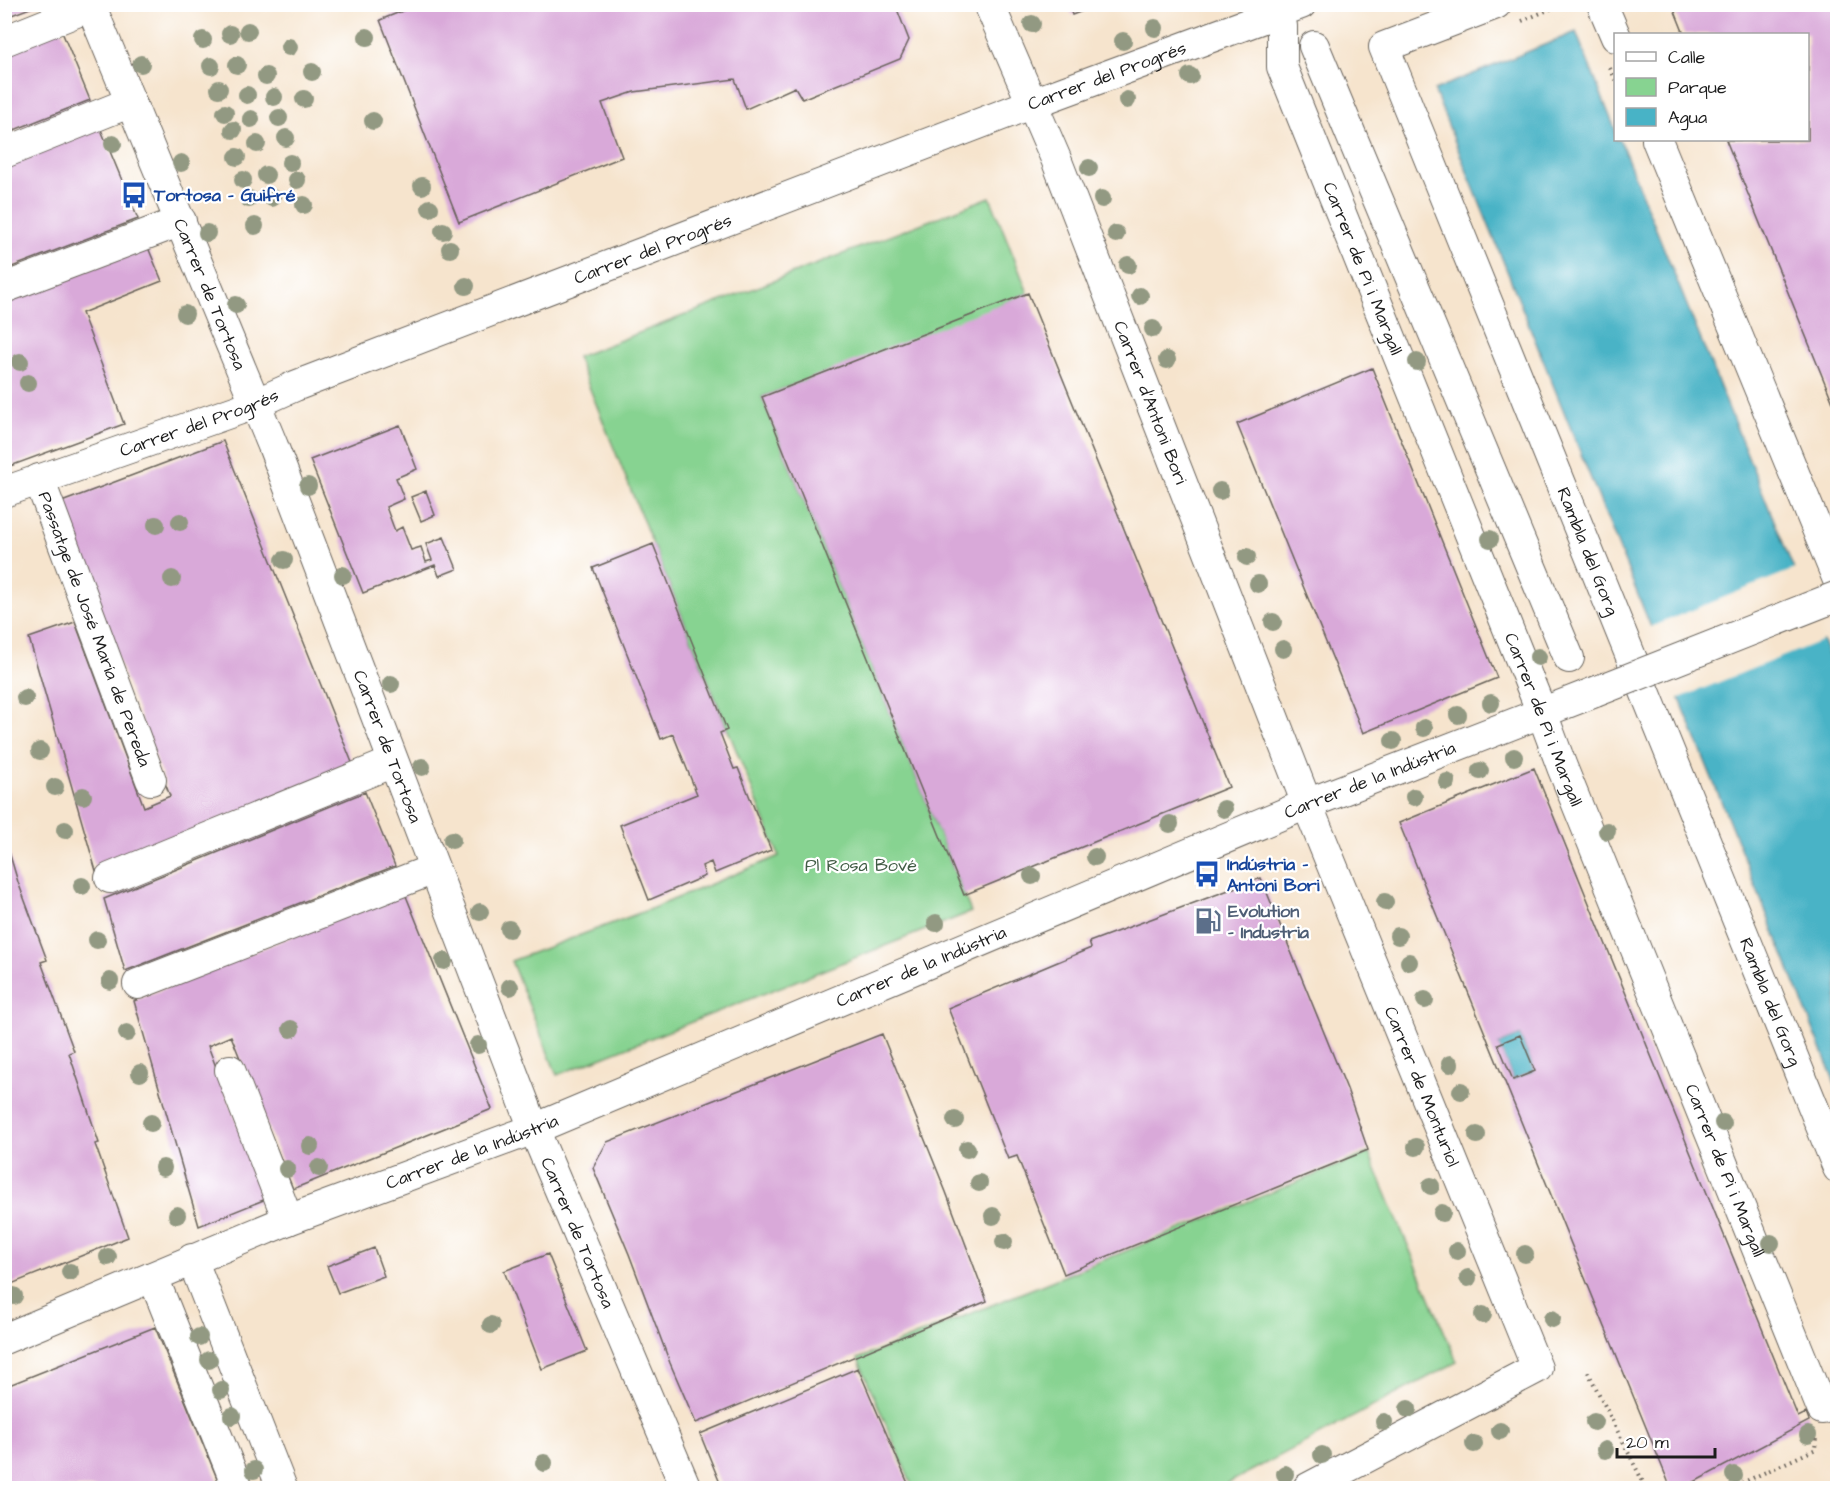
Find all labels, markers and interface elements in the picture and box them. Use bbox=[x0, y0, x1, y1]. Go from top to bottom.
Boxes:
legend bbox=[1614, 33, 1809, 141]
street label: Carrer del Progrés bbox=[1024, 35, 1190, 116]
text: Calle bbox=[1668, 45, 1706, 70]
text: Parque bbox=[1668, 75, 1727, 100]
text: Agua bbox=[1668, 105, 1707, 131]
street label: Carrer de Pi i Margall bbox=[1317, 178, 1409, 359]
bus stop icon: Tortosa - Guifré bbox=[119, 180, 149, 210]
place label: Tortosa - Guifré bbox=[153, 183, 296, 208]
street label: Carrer del Progrés bbox=[570, 207, 735, 290]
street label: Carrer de Tortosa bbox=[168, 215, 253, 374]
street label: Carrer d'Antoni Bori bbox=[1108, 317, 1194, 488]
street label: Carrer del Progrés bbox=[116, 382, 283, 463]
street label: Rambla del Gorg bbox=[1551, 483, 1625, 619]
street label: Passatge de José María de Pereda bbox=[32, 488, 157, 770]
street label: Carrer de Pi i Margall bbox=[1498, 629, 1589, 810]
street label: Carrer de Tortosa bbox=[347, 666, 428, 826]
street label: Carrer de la Indústria bbox=[1280, 735, 1459, 825]
place label: Indústria - Antoni Bori bbox=[1227, 852, 1320, 898]
park label: Pl Rosa Bové bbox=[805, 853, 917, 878]
bus stop icon: Indústria - Antoni Bori bbox=[1192, 859, 1222, 889]
place label: Evolution - Industria bbox=[1228, 899, 1310, 945]
fuel station icon: Evolution - Industria bbox=[1193, 906, 1223, 936]
street label: Carrer de la Indústria bbox=[832, 919, 1010, 1013]
street label: Rambla del Gorg bbox=[1733, 934, 1808, 1070]
street label: Carrer de Monturiol bbox=[1378, 1003, 1466, 1170]
street label: Carrer de Pi i Margall bbox=[1679, 1080, 1772, 1261]
street label: Carrer de la Indústria bbox=[382, 1108, 562, 1195]
street label: Carrer de Tortosa bbox=[535, 1153, 621, 1312]
scale bar bbox=[1617, 1421, 1714, 1459]
text: 20 m bbox=[1626, 1430, 1669, 1455]

